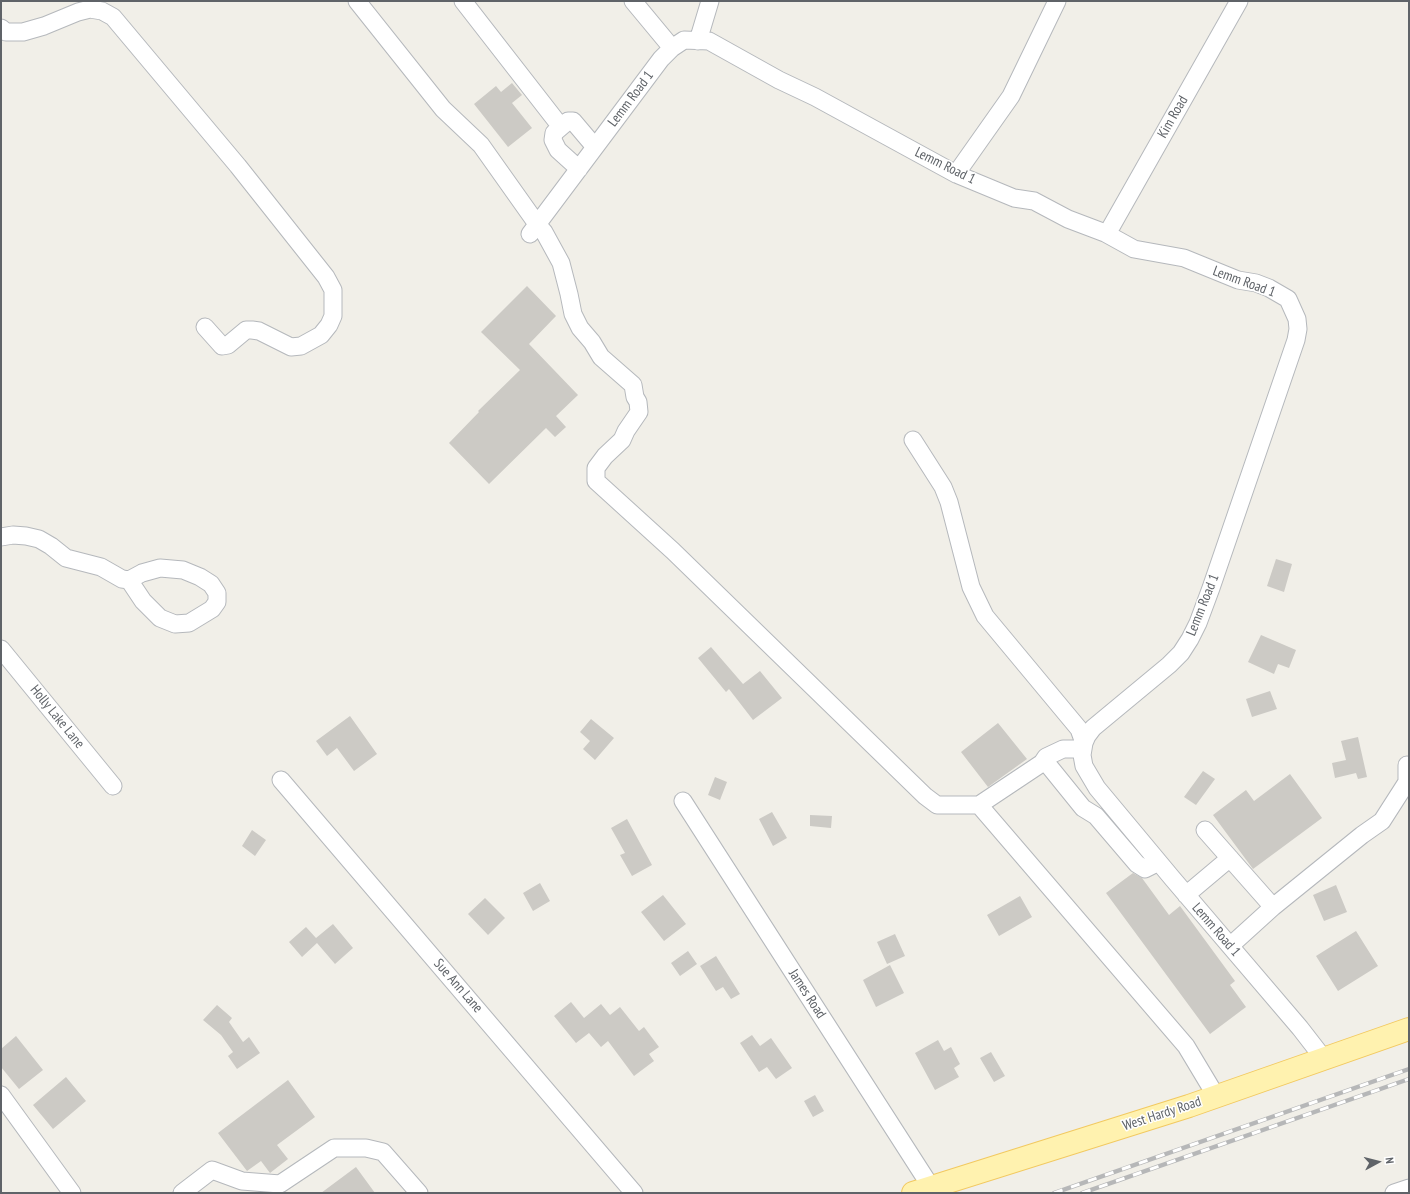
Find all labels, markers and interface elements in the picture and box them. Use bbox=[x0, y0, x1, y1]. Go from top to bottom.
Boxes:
street label: Lemm Road 1 bbox=[605, 68, 657, 130]
street label: Kim Road bbox=[1154, 93, 1192, 141]
street label: Lemm Road 1 bbox=[912, 144, 978, 188]
street label: Lemm Road 1 bbox=[1210, 263, 1278, 301]
street label: Lemm Road 1 bbox=[1183, 572, 1223, 638]
street label: Holly Lake Lane bbox=[26, 682, 88, 752]
street label: Lemm Road 1 bbox=[1188, 900, 1244, 960]
street label: Sue Ann Lane bbox=[430, 956, 486, 1016]
street label: James Road bbox=[785, 966, 829, 1022]
street label: West Hardy Road bbox=[1121, 1093, 1203, 1135]
north arrow bbox=[1358, 1142, 1398, 1182]
text: N bbox=[1383, 1157, 1397, 1164]

